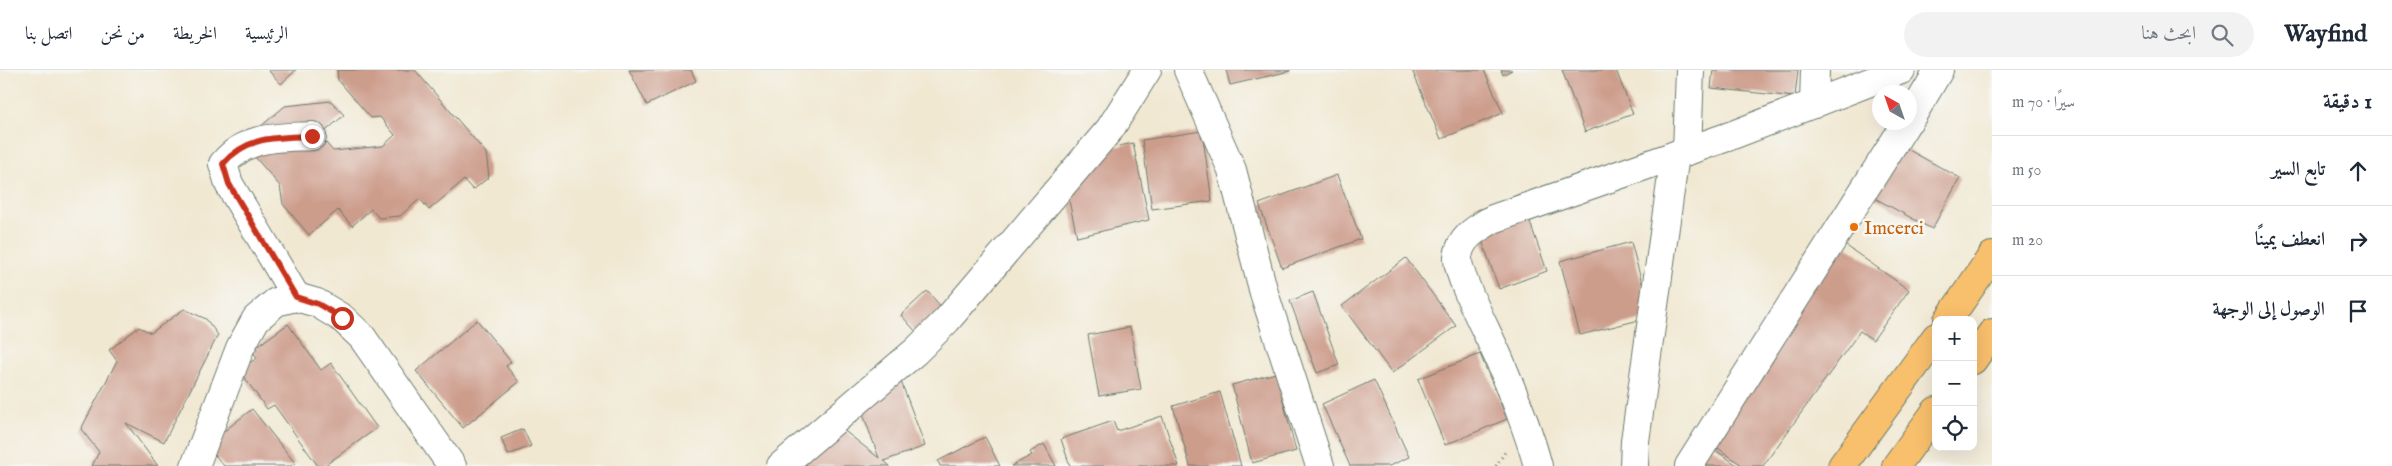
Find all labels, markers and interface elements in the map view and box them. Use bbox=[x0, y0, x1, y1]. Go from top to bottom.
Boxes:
search box bbox=[1904, 12, 2254, 57]
text: Wayfind bbox=[2284, 19, 2367, 50]
icon: search bbox=[2208, 21, 2236, 49]
text: ابحث هنا bbox=[2141, 22, 2196, 46]
text: اتصل بنا bbox=[25, 23, 72, 46]
text: من نحن bbox=[100, 23, 145, 46]
text: الخريطة bbox=[173, 23, 217, 46]
text: الرئيسية bbox=[245, 23, 288, 46]
north arrow bbox=[1872, 85, 1917, 130]
text: 1 دقيقة bbox=[2323, 89, 2372, 116]
text: سيرًا · 70 m bbox=[2012, 93, 2075, 113]
route end bbox=[301, 125, 324, 148]
icon: ahead bbox=[2344, 157, 2372, 185]
text: تابع السير bbox=[2271, 158, 2325, 182]
text: 50 m bbox=[2012, 161, 2041, 181]
place label: Imcerci bbox=[1864, 217, 1924, 241]
marker: Imcerci bbox=[1848, 221, 1860, 233]
icon: right bbox=[2344, 227, 2372, 255]
text: انعطف يمينًا bbox=[2255, 228, 2325, 252]
text: 20 m bbox=[2012, 231, 2043, 251]
icon: arrive bbox=[2344, 297, 2372, 325]
text: الوصول إلى الوجهة bbox=[2213, 298, 2325, 322]
route start bbox=[331, 307, 354, 330]
map controls bbox=[1932, 316, 1977, 451]
button: + bbox=[1932, 316, 1977, 361]
button: − bbox=[1932, 361, 1977, 406]
button: locate bbox=[1932, 406, 1977, 451]

